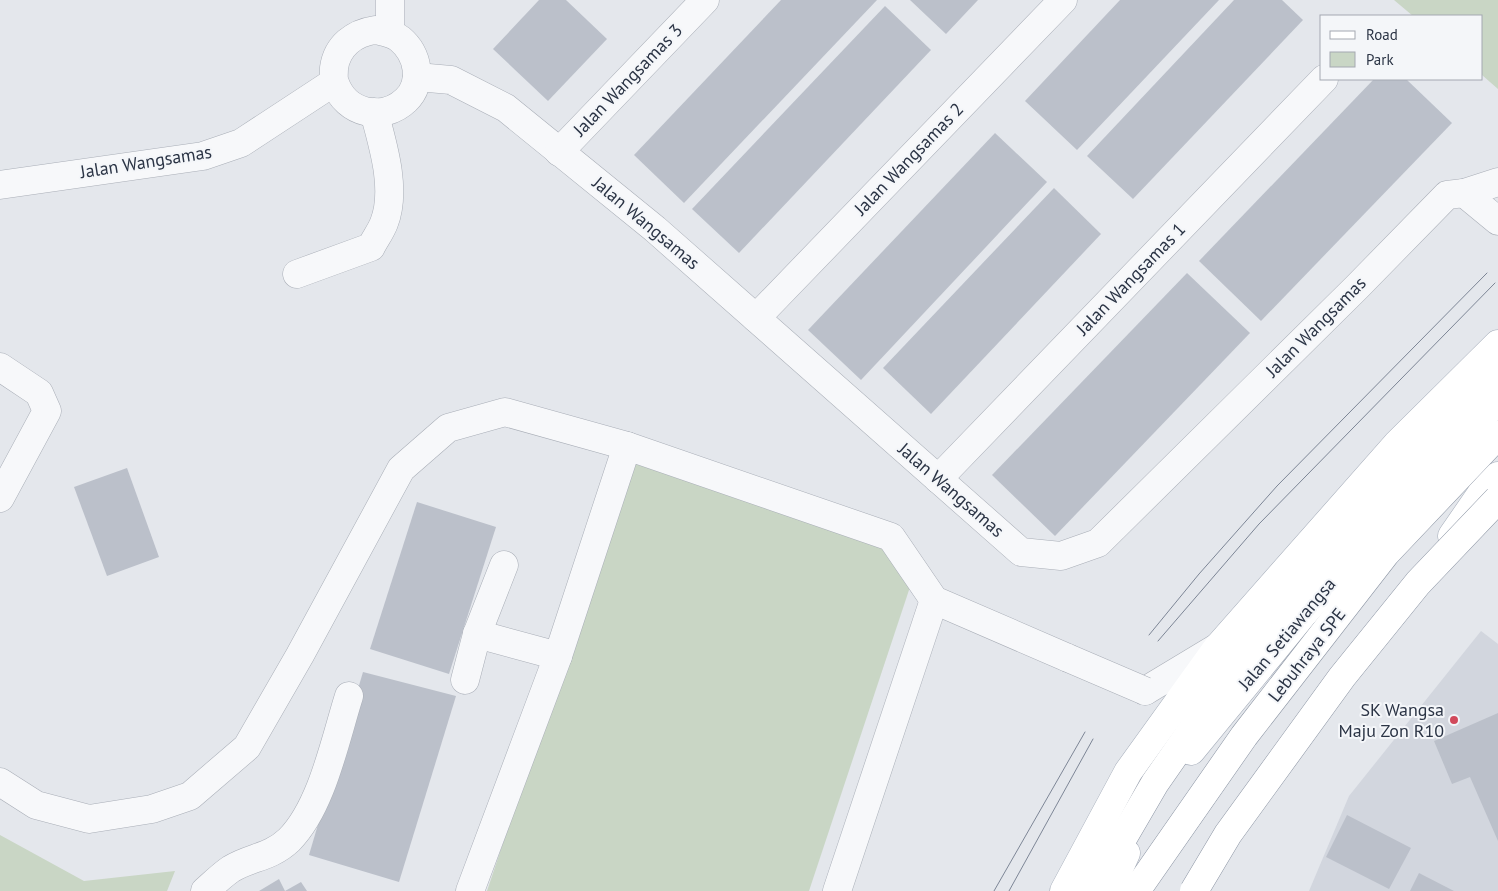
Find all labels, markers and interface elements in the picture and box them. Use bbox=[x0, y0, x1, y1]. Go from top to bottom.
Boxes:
legend bbox=[1320, 15, 1483, 80]
street label: Jalan Wangsamas 3 bbox=[567, 19, 687, 141]
text: Road bbox=[1366, 25, 1398, 44]
text: Park bbox=[1366, 50, 1394, 69]
street label: Jalan Wangsamas 2 bbox=[848, 98, 968, 220]
street label: Jalan Wangsamas bbox=[78, 140, 213, 183]
street label: Jalan Wangsamas bbox=[587, 170, 705, 274]
street label: Jalan Wangsamas 1 bbox=[1070, 218, 1190, 340]
street label: Jalan Wangsamas bbox=[1260, 272, 1371, 382]
street label: Jalan Wangsamas bbox=[893, 437, 1009, 542]
street label: Jalan Setiawangsa bbox=[1232, 573, 1340, 695]
street label: Lebuhraya SPE bbox=[1263, 603, 1350, 706]
place label: SK Wangsa Maju Zon R10 bbox=[1338, 698, 1444, 742]
marker: SK Wangsa Maju Zon R10 bbox=[1448, 714, 1460, 726]

